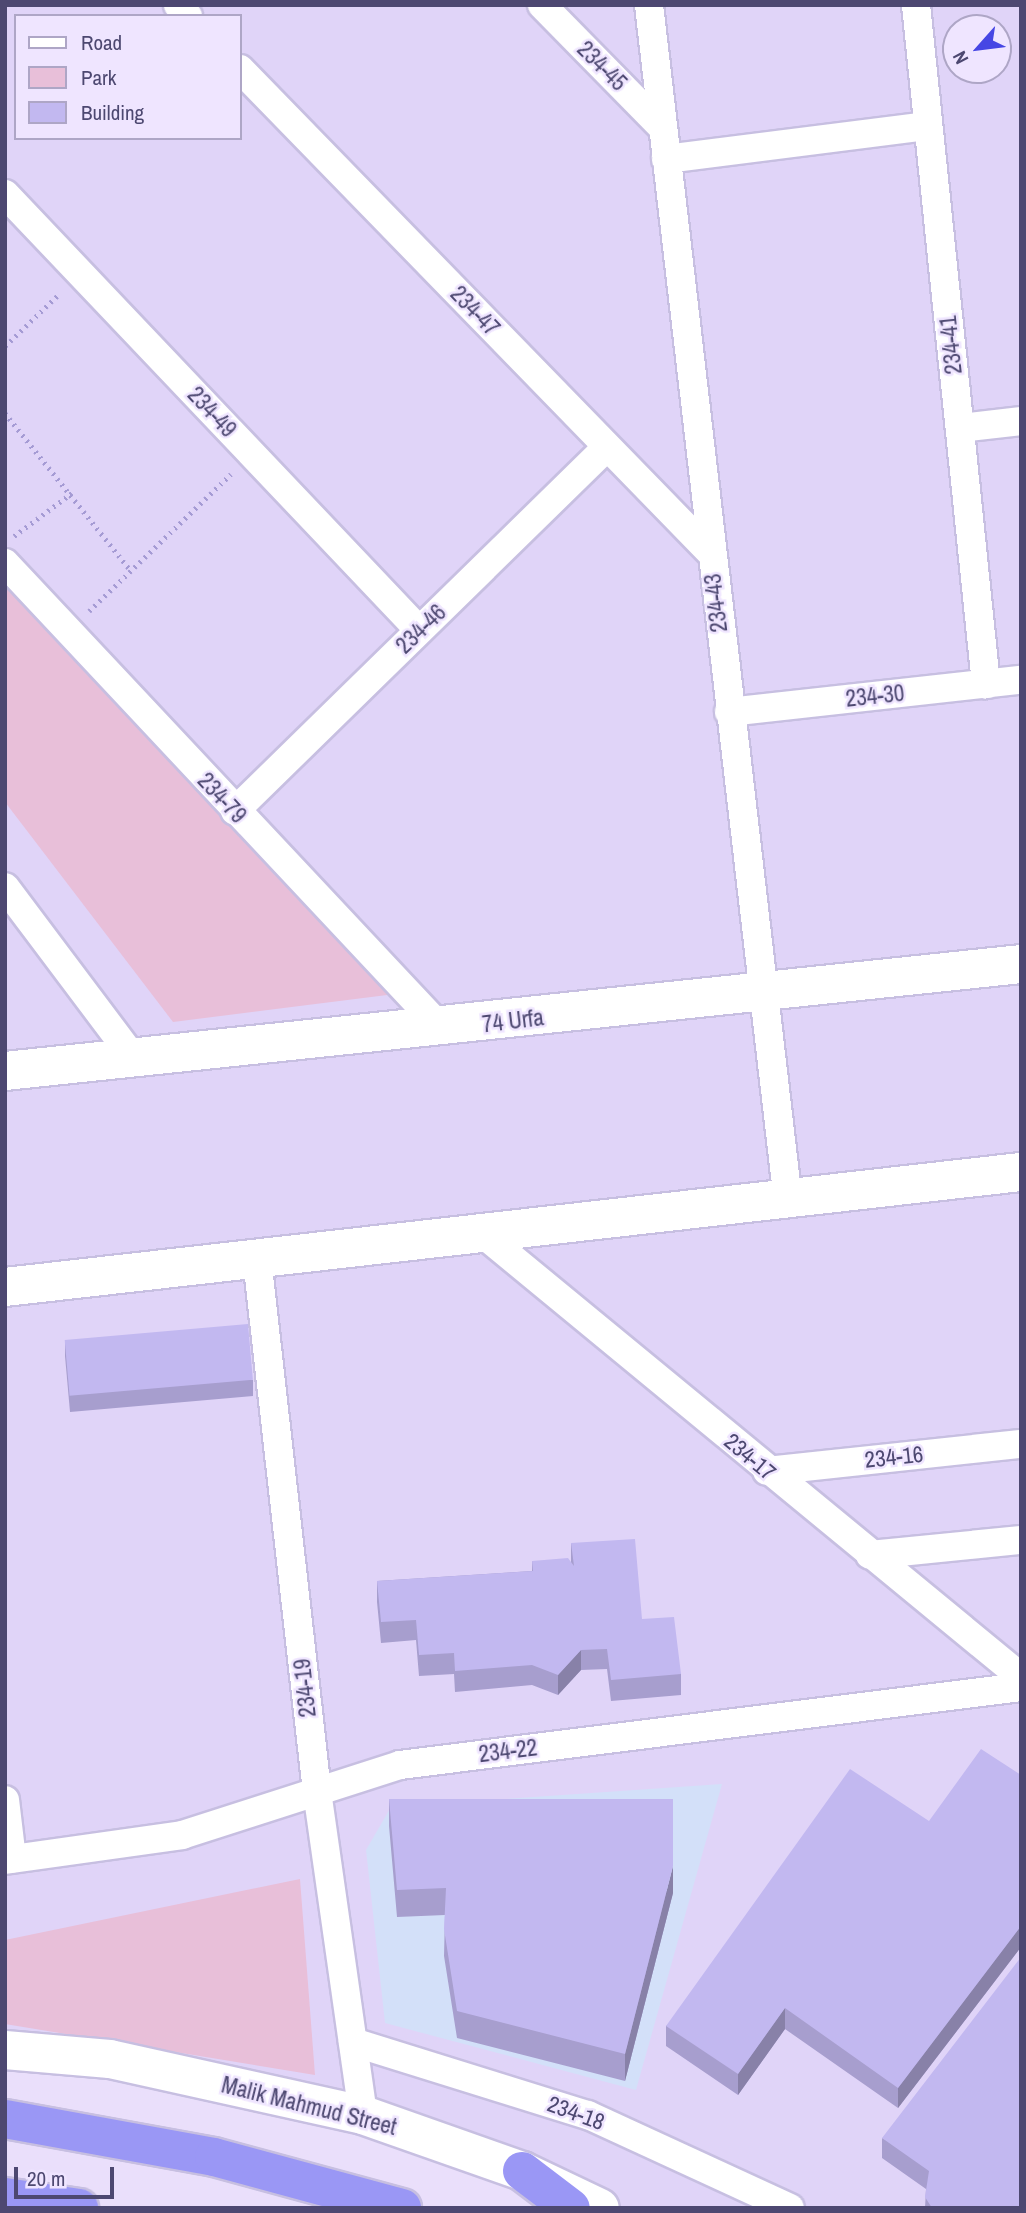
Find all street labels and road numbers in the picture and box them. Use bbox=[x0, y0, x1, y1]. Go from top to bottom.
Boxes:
street label: 234-45 bbox=[571, 35, 633, 97]
street label: 234-47 bbox=[445, 280, 505, 342]
street label: 234-41 bbox=[934, 314, 968, 376]
street label: 234-49 bbox=[182, 381, 242, 443]
street label: 234-43 bbox=[699, 572, 733, 634]
street label: 234-46 bbox=[390, 599, 452, 659]
street label: 234-30 bbox=[844, 679, 906, 713]
street label: 234-79 bbox=[192, 767, 252, 829]
street label: 74 Urfa bbox=[481, 1004, 545, 1038]
street label: 234-17 bbox=[719, 1428, 781, 1486]
street label: 234-16 bbox=[863, 1440, 925, 1474]
street label: 234-19 bbox=[288, 1657, 322, 1719]
street label: 234-22 bbox=[477, 1734, 539, 1768]
street label: Malik Mahmud Street bbox=[219, 2071, 399, 2141]
street label: 234-18 bbox=[544, 2090, 608, 2136]

